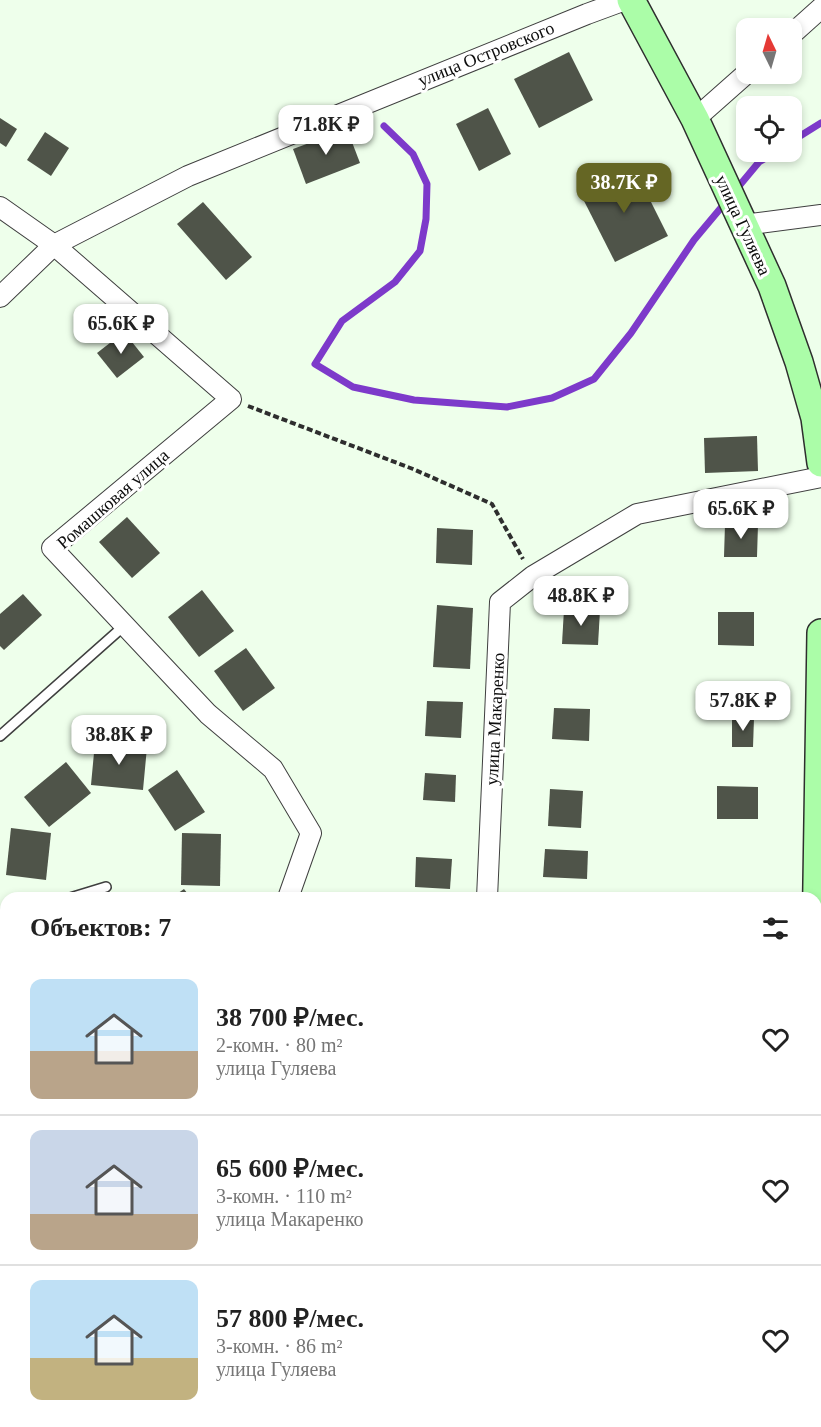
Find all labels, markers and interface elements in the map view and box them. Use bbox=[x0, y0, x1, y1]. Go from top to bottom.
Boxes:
street label: улица Островского bbox=[415, 18, 557, 90]
north arrow bbox=[736, 18, 802, 84]
map controls bbox=[736, 18, 802, 162]
button: locate bbox=[736, 96, 802, 162]
pin: 71.8K ₽ bbox=[271, 105, 381, 156]
text: 71.8K ₽ bbox=[292, 113, 360, 135]
pin: 38.7K ₽ bbox=[569, 163, 679, 214]
text: 38.7K ₽ bbox=[590, 171, 658, 193]
street label: улица Гуляева bbox=[711, 172, 775, 278]
pin: 65.6K ₽ bbox=[66, 304, 176, 355]
text: 65.6K ₽ bbox=[87, 312, 155, 334]
street label: Ромашковая улица bbox=[53, 445, 173, 553]
pin: 65.6K ₽ bbox=[686, 489, 796, 540]
text: 65.6K ₽ bbox=[707, 497, 775, 519]
pin: 48.8K ₽ bbox=[526, 576, 636, 627]
text: 48.8K ₽ bbox=[547, 584, 615, 606]
street label: улица Макаренко bbox=[482, 652, 508, 786]
pin: 57.8K ₽ bbox=[688, 681, 798, 732]
text: 57.8K ₽ bbox=[709, 689, 777, 711]
pin: 38.8K ₽ bbox=[64, 715, 174, 766]
text: 38.8K ₽ bbox=[85, 723, 153, 745]
icon: filters bbox=[759, 912, 792, 945]
text: Объектов: 7 bbox=[30, 913, 171, 942]
icon: home bbox=[78, 1003, 150, 1075]
text: 38 700 ₽/мес. bbox=[216, 1003, 364, 1032]
icon: heart bbox=[759, 1023, 792, 1056]
text: 2-комн. · 80 m² bbox=[216, 1034, 343, 1056]
text: улица Гуляева bbox=[216, 1057, 336, 1079]
icon: home bbox=[78, 1154, 150, 1226]
text: 65 600 ₽/мес. bbox=[216, 1154, 364, 1183]
icon: heart bbox=[759, 1174, 792, 1207]
text: 3-комн. · 110 m² bbox=[216, 1185, 352, 1207]
text: улица Макаренко bbox=[216, 1208, 364, 1230]
icon: home bbox=[78, 1304, 150, 1376]
text: 57 800 ₽/мес. bbox=[216, 1304, 364, 1333]
icon: heart bbox=[759, 1324, 792, 1357]
text: 3-комн. · 86 m² bbox=[216, 1335, 343, 1357]
text: улица Гуляева bbox=[216, 1358, 336, 1380]

